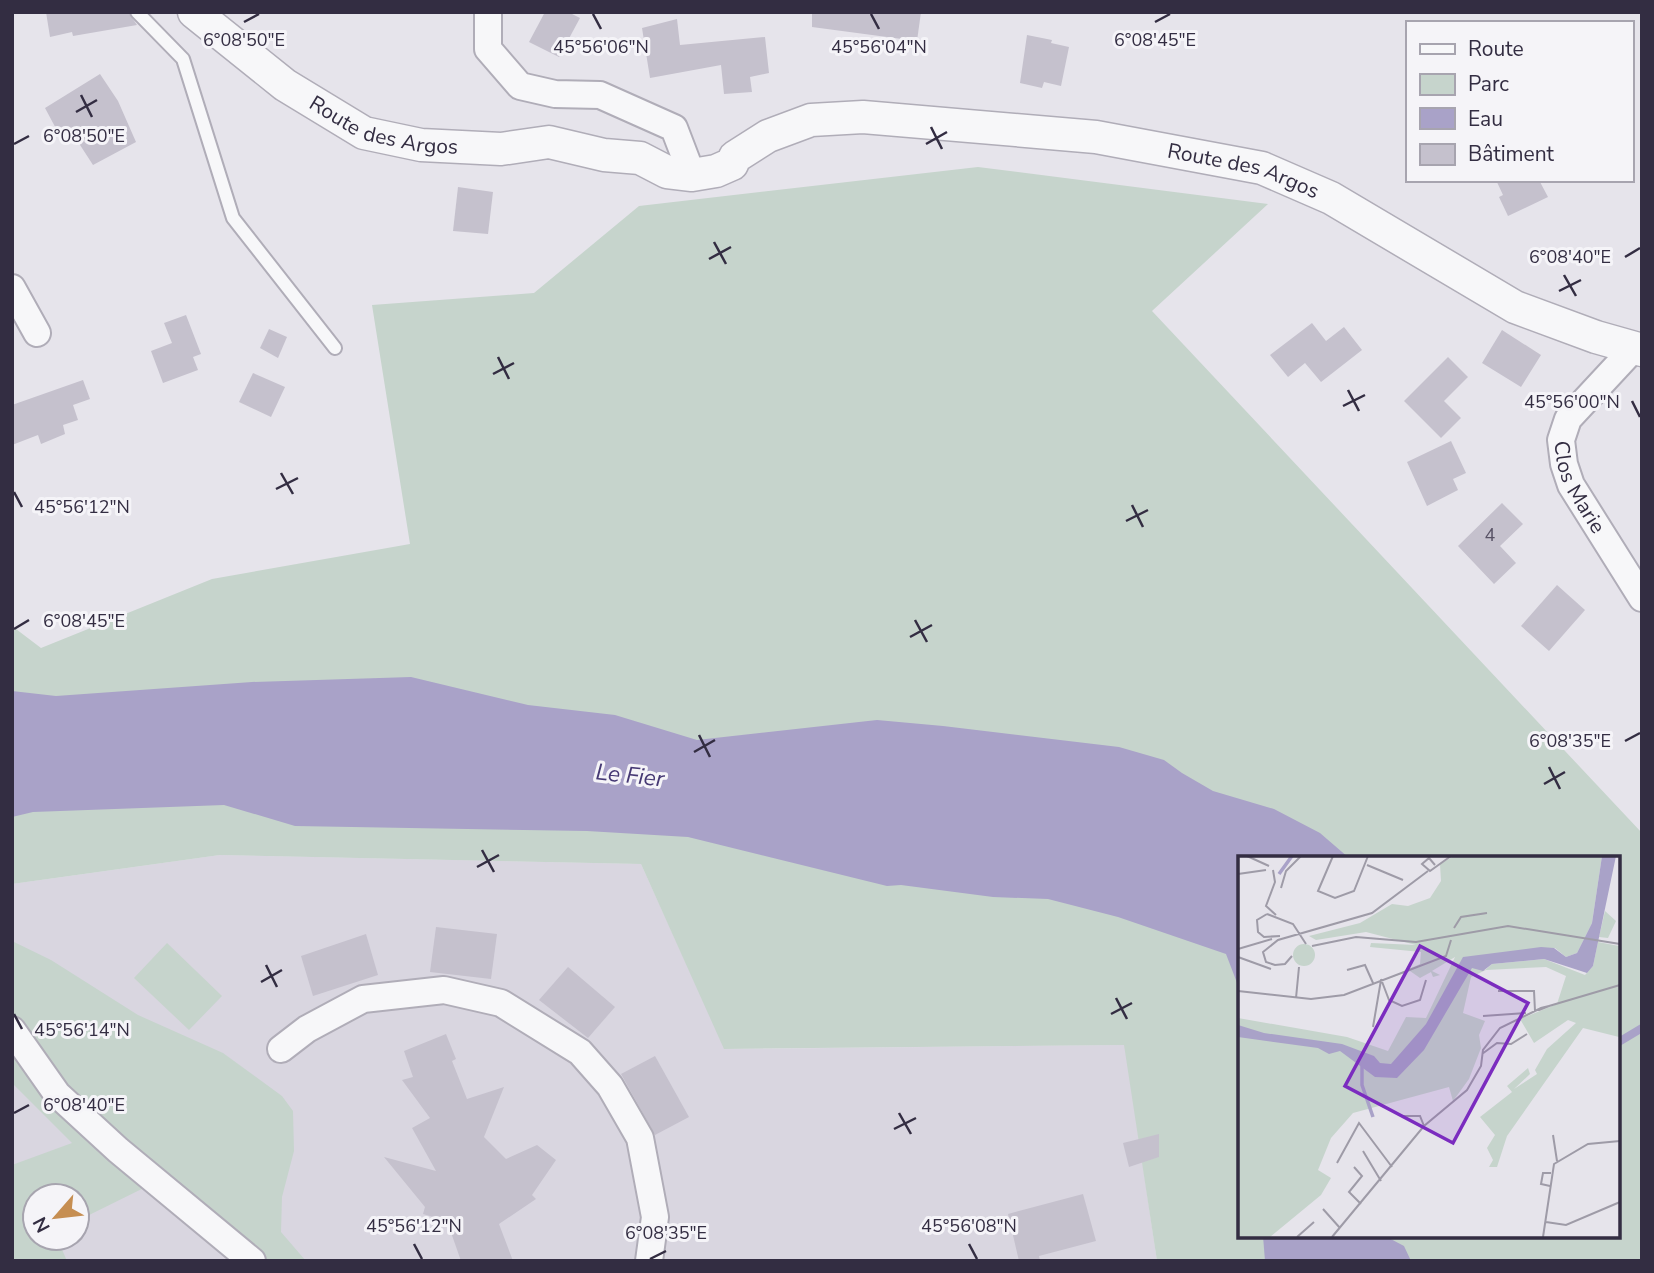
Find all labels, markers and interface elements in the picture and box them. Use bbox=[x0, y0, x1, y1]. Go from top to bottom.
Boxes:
legend bbox=[1406, 21, 1633, 182]
text: 6°08'50"E bbox=[203, 28, 285, 52]
text: 6°08'45"E bbox=[1114, 28, 1196, 52]
text: 45°56'06"N bbox=[553, 35, 649, 59]
text: 45°56'04"N bbox=[831, 35, 927, 59]
text: Route bbox=[1468, 35, 1524, 63]
text: Parc bbox=[1468, 70, 1509, 98]
street label: Route des Argos bbox=[304, 89, 459, 161]
text: Eau bbox=[1468, 105, 1503, 133]
text: 6°08'50"E bbox=[43, 124, 125, 148]
street label: Route des Argos bbox=[1165, 137, 1324, 205]
text: Bâtiment bbox=[1468, 140, 1555, 168]
text: 6°08'40"E bbox=[1529, 245, 1611, 269]
text: 45°56'00"N bbox=[1524, 390, 1620, 414]
street label: Clos Marie bbox=[1547, 439, 1612, 539]
text: 45°56'12"N bbox=[34, 495, 130, 519]
house number: 4 bbox=[1485, 523, 1496, 547]
text: 6°08'45"E bbox=[43, 609, 125, 633]
text: 6°08'35"E bbox=[1529, 729, 1611, 753]
water label: Le Fier bbox=[594, 756, 667, 795]
inset map bbox=[1238, 856, 1619, 1238]
text: 45°56'14"N bbox=[34, 1018, 130, 1042]
text: 6°08'40"E bbox=[43, 1093, 125, 1117]
north arrow bbox=[21, 1182, 91, 1252]
text: N bbox=[27, 1212, 57, 1237]
text: 45°56'12"N bbox=[366, 1214, 462, 1238]
text: 45°56'08"N bbox=[921, 1214, 1017, 1238]
text: 6°08'35"E bbox=[625, 1221, 707, 1245]

